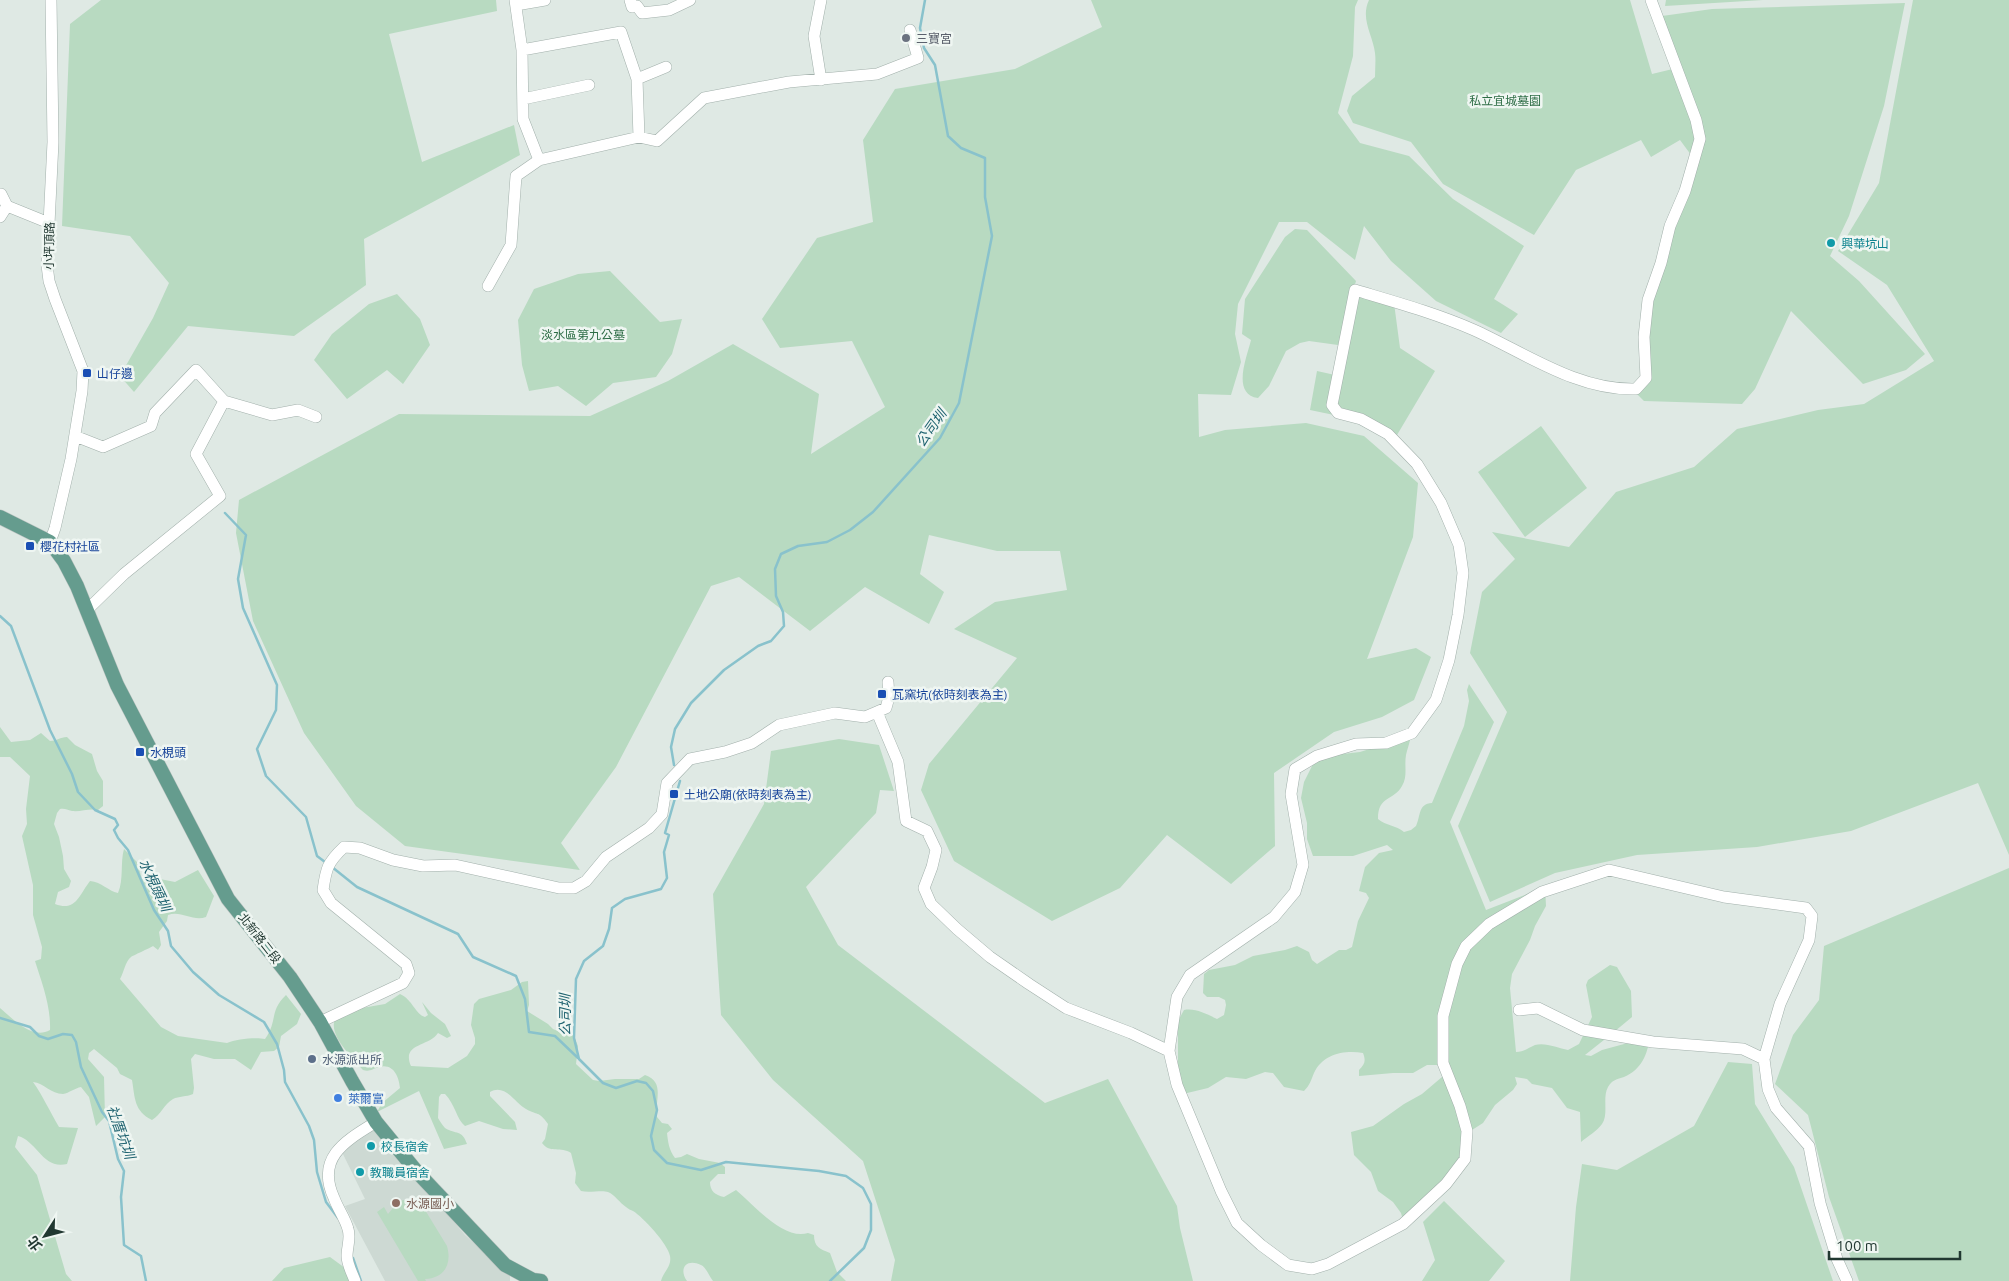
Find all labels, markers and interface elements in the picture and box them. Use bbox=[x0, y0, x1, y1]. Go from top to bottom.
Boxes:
marker: 三寶宮 bbox=[900, 32, 912, 44]
place label: 三寶宮 bbox=[916, 32, 952, 45]
park label: 私立宜城墓園 bbox=[1469, 94, 1541, 107]
street label: 小坪頂路 bbox=[42, 222, 56, 270]
marker: 興華坑山 bbox=[1825, 237, 1837, 249]
place label: 興華坑山 bbox=[1841, 237, 1889, 250]
park label: 淡水區第九公墓 bbox=[541, 328, 625, 341]
marker: 山仔邊 bbox=[81, 367, 93, 379]
place label: 山仔邊 bbox=[97, 367, 133, 380]
water label: 公司圳 bbox=[912, 405, 951, 450]
marker: 櫻花村社區 bbox=[24, 540, 36, 552]
place label: 櫻花村社區 bbox=[40, 540, 100, 553]
marker: 瓦窯坑(依時刻表為主) bbox=[876, 688, 888, 700]
place label: 瓦窯坑(依時刻表為主) bbox=[892, 688, 1008, 702]
marker: 水梘頭 bbox=[134, 746, 146, 758]
place label: 水梘頭 bbox=[150, 746, 186, 759]
marker: 土地公廟(依時刻表為主) bbox=[668, 788, 680, 800]
place label: 土地公廟(依時刻表為主) bbox=[684, 788, 812, 802]
water label: 水梘頭圳 bbox=[136, 856, 175, 916]
street label: 北新路二段 bbox=[236, 910, 284, 966]
water label: 公司圳 bbox=[557, 992, 573, 1036]
marker: 水源派出所 bbox=[306, 1053, 318, 1065]
place label: 水源派出所 bbox=[322, 1053, 382, 1066]
marker: 萊爾富 bbox=[332, 1092, 344, 1104]
place label: 萊爾富 bbox=[348, 1092, 384, 1105]
water label: 社厝坑圳 bbox=[104, 1103, 139, 1163]
marker: 校長宿舍 bbox=[365, 1140, 377, 1152]
place label: 校長宿舍 bbox=[381, 1140, 429, 1153]
marker: 教職員宿舍 bbox=[354, 1166, 366, 1178]
place label: 教職員宿舍 bbox=[370, 1166, 430, 1179]
marker: 水源國小 bbox=[390, 1197, 402, 1209]
place label: 水源國小 bbox=[406, 1197, 454, 1210]
north arrow bbox=[20, 1211, 70, 1261]
scale bar bbox=[1829, 1228, 1960, 1260]
text: 北 bbox=[24, 1233, 45, 1254]
text: 100 m bbox=[1836, 1237, 1878, 1254]

